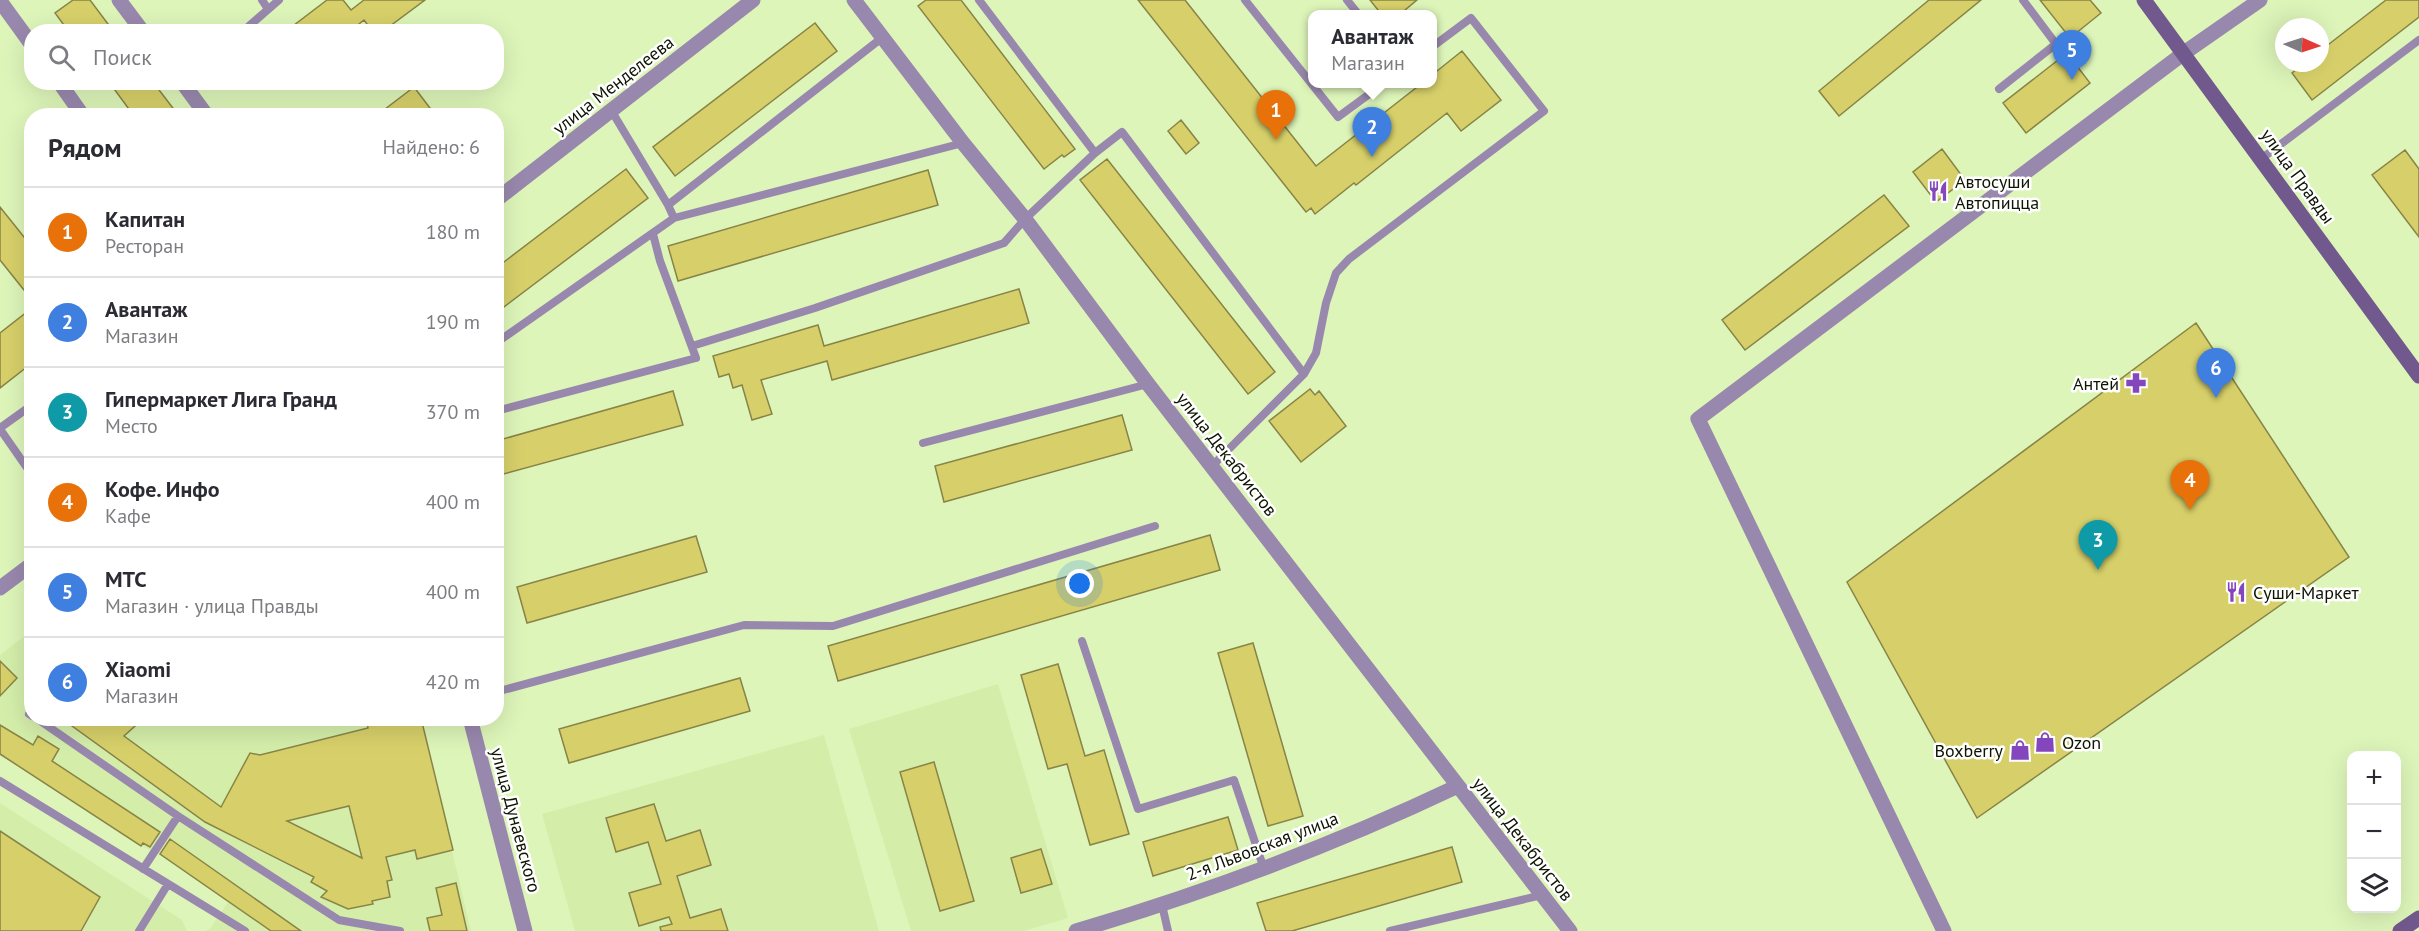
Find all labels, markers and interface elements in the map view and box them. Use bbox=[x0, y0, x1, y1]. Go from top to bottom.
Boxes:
popup bbox=[1308, 10, 1437, 88]
north arrow bbox=[2275, 18, 2329, 72]
text: Авантаж bbox=[1331, 22, 1414, 50]
search box bbox=[24, 24, 504, 90]
street label: улица Менделеева bbox=[548, 31, 678, 139]
pin: 5 bbox=[2052, 31, 2092, 80]
icon: search bbox=[45, 41, 78, 74]
text: Поиск bbox=[93, 43, 152, 71]
text: Магазин bbox=[1331, 50, 1405, 76]
pin: 1 bbox=[1256, 90, 1296, 140]
pin: 2 bbox=[1352, 108, 1392, 157]
street label: улица Правды bbox=[2256, 124, 2340, 228]
text: Рядом bbox=[48, 131, 122, 164]
text: Найдено: 6 bbox=[383, 134, 480, 160]
place label: Автосуши Автопицца bbox=[1955, 170, 2039, 214]
restaurant icon: Автосуши Автопицца bbox=[1926, 179, 1950, 203]
text: Капитан bbox=[105, 205, 185, 233]
text: 1 bbox=[62, 219, 73, 245]
text: 180 m bbox=[426, 219, 480, 245]
text: Ресторан bbox=[105, 233, 184, 259]
text: Авантаж bbox=[105, 295, 188, 323]
text: 2 bbox=[62, 309, 73, 335]
text: 190 m bbox=[426, 309, 480, 335]
text: Магазин bbox=[105, 323, 179, 349]
pin: 6 bbox=[2196, 348, 2236, 398]
pharmacy icon: Антей bbox=[2124, 371, 2148, 395]
place label: Антей bbox=[2073, 372, 2119, 395]
text: Гипермаркет Лига Гранд bbox=[105, 385, 337, 413]
street label: улица Декабристов bbox=[1171, 387, 1283, 521]
text: 3 bbox=[62, 399, 73, 425]
text: 370 m bbox=[426, 399, 480, 425]
text: Место bbox=[105, 413, 158, 439]
pin: 4 bbox=[2170, 460, 2210, 510]
text: Кофе. Инфо bbox=[105, 475, 219, 503]
text: 4 bbox=[62, 489, 73, 515]
text: 400 m bbox=[426, 489, 480, 515]
text: Кафе bbox=[105, 503, 151, 529]
pin: 3 bbox=[2078, 520, 2118, 570]
text: МТС bbox=[105, 565, 147, 593]
your location bbox=[1065, 569, 1094, 598]
text: 5 bbox=[62, 579, 73, 605]
text: 400 m bbox=[426, 579, 480, 605]
restaurant icon: Суши-Маркет bbox=[2224, 580, 2248, 604]
place label: Суши-Маркет bbox=[2253, 581, 2360, 604]
text: Магазин · улица Правды bbox=[105, 593, 319, 619]
text: Xiaomi bbox=[105, 655, 171, 683]
text: 6 bbox=[62, 669, 73, 695]
text: 420 m bbox=[426, 669, 480, 695]
text: Магазин bbox=[105, 683, 179, 709]
shop icon: Ozon bbox=[2033, 730, 2057, 754]
place label: Ozon bbox=[2062, 731, 2101, 754]
shop icon: Boxberry bbox=[2008, 738, 2032, 762]
place label: Boxberry bbox=[1935, 739, 2004, 762]
street label: улица Дунаевского bbox=[486, 745, 546, 895]
map controls bbox=[2347, 751, 2401, 913]
button: + bbox=[2347, 751, 2401, 805]
street label: улица Декабристов bbox=[1467, 772, 1579, 906]
button: − bbox=[2347, 805, 2401, 859]
street label: 2-я Львовская улица bbox=[1182, 806, 1342, 886]
button: layers bbox=[2347, 859, 2401, 913]

